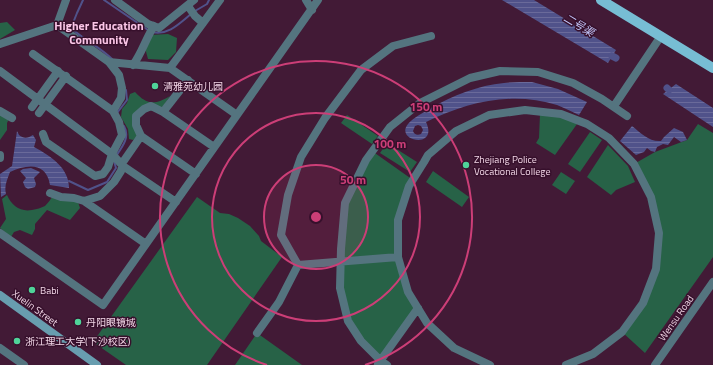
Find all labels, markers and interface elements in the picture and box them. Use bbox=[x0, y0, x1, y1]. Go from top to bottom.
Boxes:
water label: 二号渠 bbox=[561, 10, 599, 41]
district label: Higher Education Community bbox=[54, 16, 144, 49]
place label: 清雅苑幼儿园 bbox=[163, 79, 223, 94]
marker: 清雅苑幼儿园 bbox=[150, 81, 160, 91]
text: 150 m bbox=[410, 97, 442, 116]
text: 100 m bbox=[374, 134, 406, 153]
place label: Zhejiang Police Vocational College bbox=[474, 152, 551, 179]
marker: Zhejiang Police Vocational College bbox=[461, 160, 471, 170]
text: 50 m bbox=[340, 170, 366, 189]
centre of rings bbox=[309, 210, 323, 224]
place label: Babi bbox=[40, 283, 59, 298]
marker: Babi bbox=[27, 285, 37, 295]
street label: Xuelin Street bbox=[9, 286, 61, 330]
street label: Wensu Road bbox=[655, 292, 697, 344]
place label: 丹阳眼镜城 bbox=[86, 315, 136, 330]
marker: 丹阳眼镜城 bbox=[73, 317, 83, 327]
place label: 浙江理工大学(下沙校区) bbox=[25, 334, 131, 349]
marker: 浙江理工大学(下沙校区) bbox=[12, 336, 22, 346]

